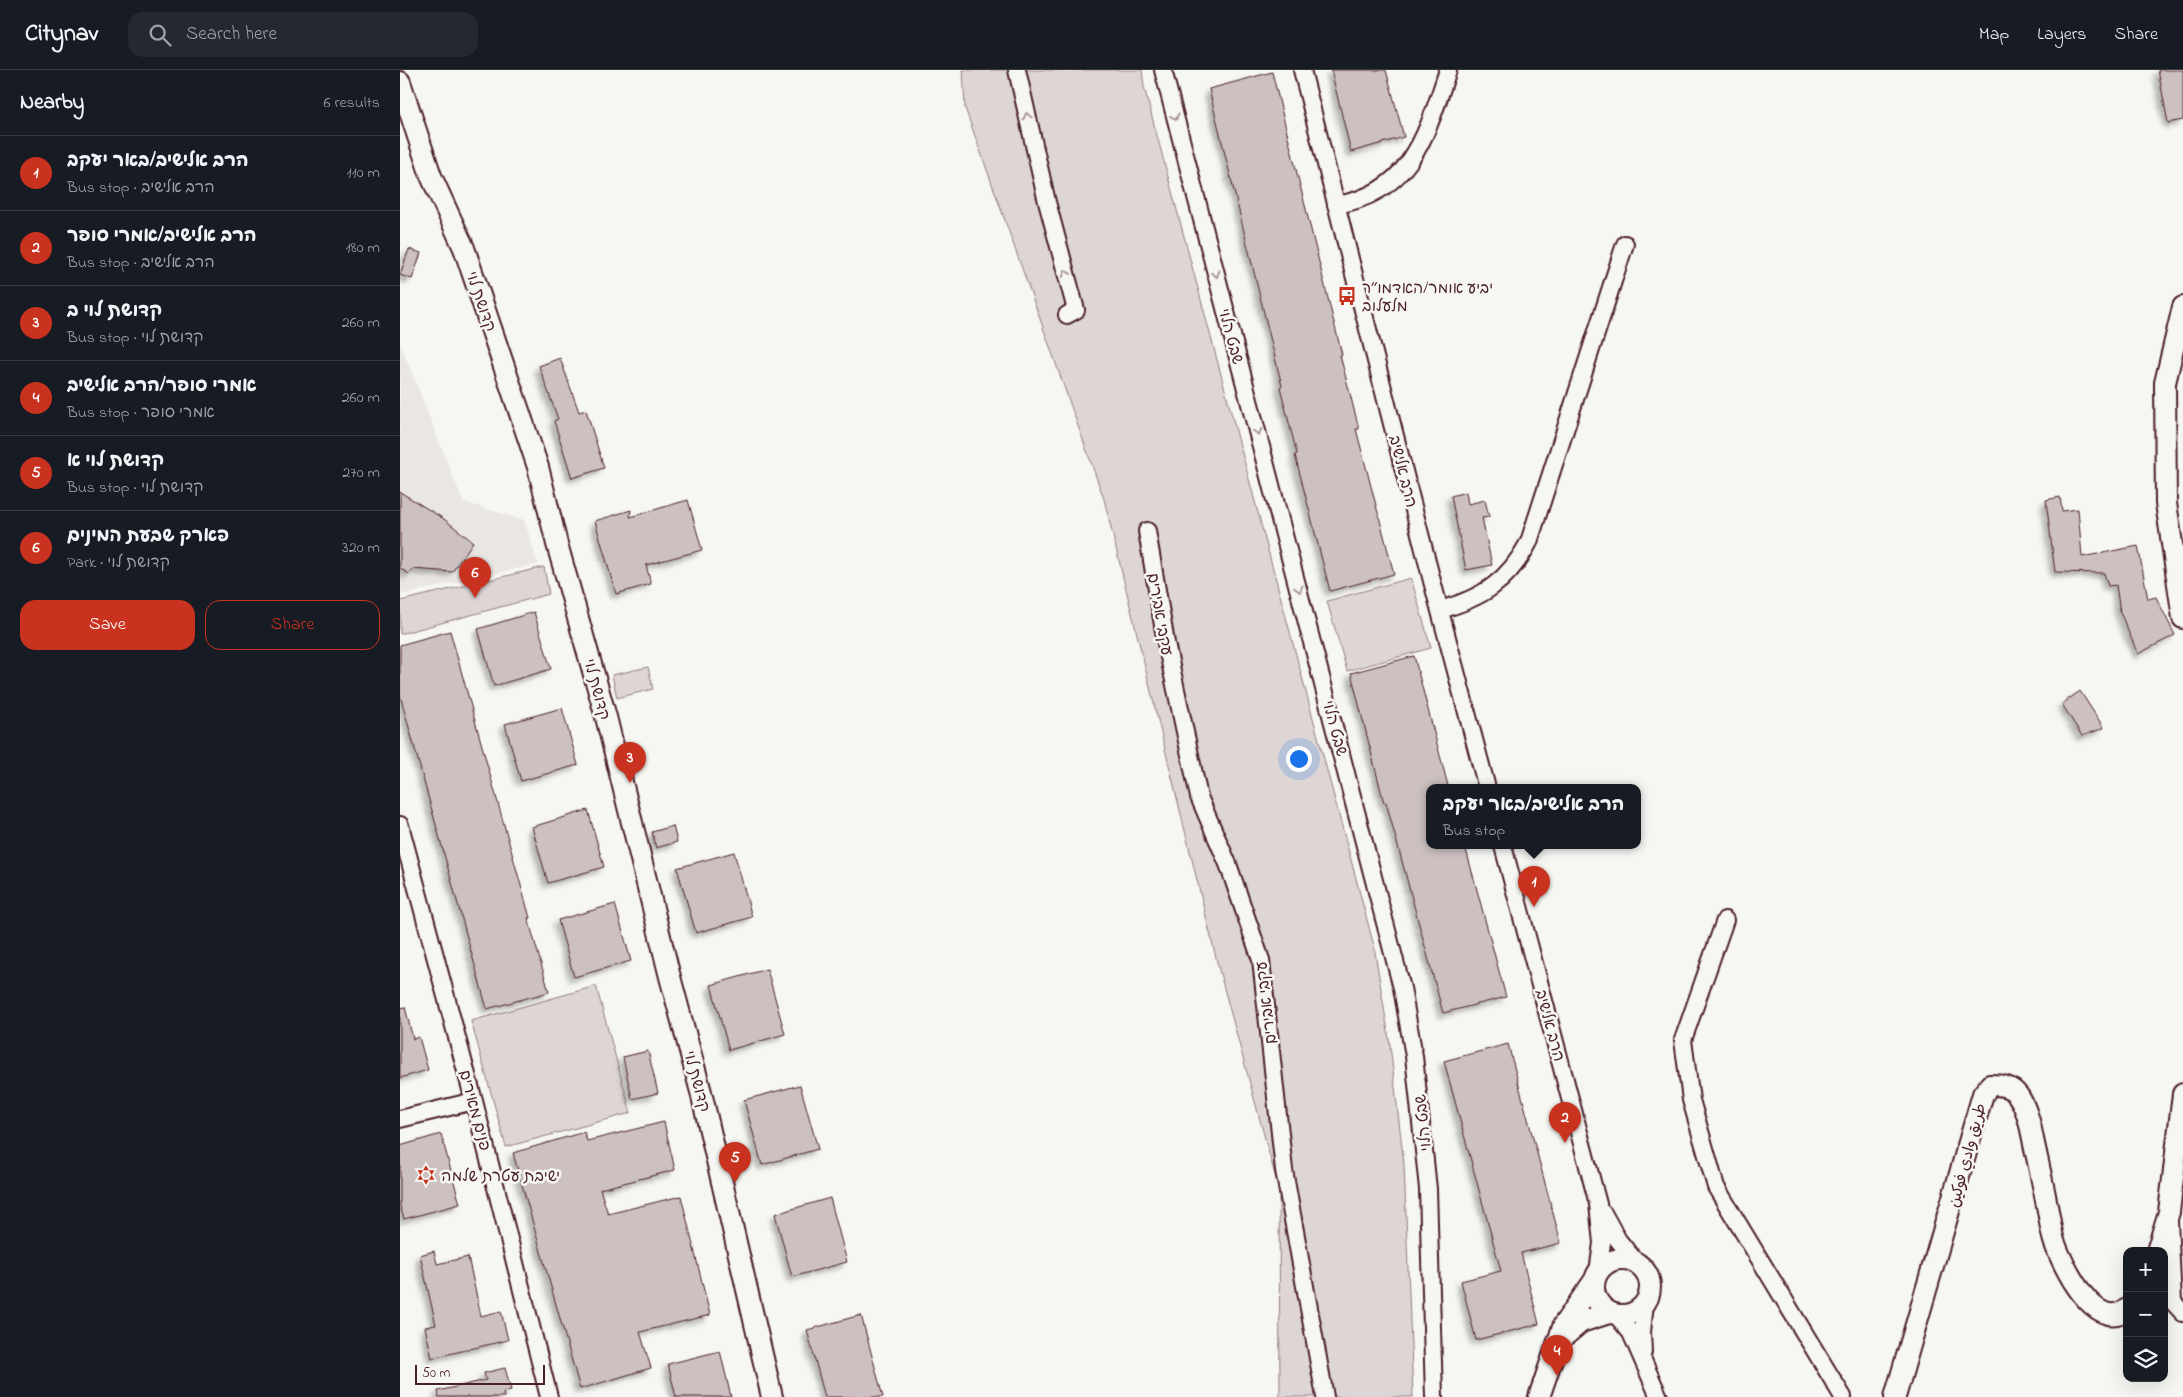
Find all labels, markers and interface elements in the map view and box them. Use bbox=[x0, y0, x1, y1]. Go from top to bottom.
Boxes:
search box bbox=[128, 12, 478, 57]
text: Citynav bbox=[25, 17, 98, 52]
icon: search bbox=[146, 21, 174, 49]
text: Search here bbox=[186, 21, 277, 48]
text: Map bbox=[1979, 22, 2009, 48]
text: Layers bbox=[2037, 22, 2087, 48]
text: Share bbox=[2115, 22, 2158, 48]
text: Nearby bbox=[20, 88, 84, 118]
text: 6 results bbox=[323, 91, 380, 115]
one-way arrow bbox=[1022, 111, 1033, 120]
one-way arrow bbox=[1169, 113, 1180, 122]
text: הרב אלישיב/באר יעקב bbox=[67, 148, 248, 175]
text: 1 bbox=[33, 161, 39, 185]
text: 110 m bbox=[346, 161, 380, 185]
text: Bus stop · הרב אלישיב bbox=[67, 176, 215, 200]
text: הרב אלישיב/אמרי סופר bbox=[67, 223, 257, 250]
text: 2 bbox=[32, 236, 40, 260]
text: 180 m bbox=[346, 236, 380, 260]
text: Bus stop · הרב אלישיב bbox=[67, 251, 215, 275]
street label: קדושת לוי bbox=[459, 268, 502, 335]
one-way arrow bbox=[1062, 270, 1072, 278]
one-way arrow bbox=[1211, 270, 1221, 278]
place label: יביע אומר/האדמו״ר מלעלוב bbox=[1362, 277, 1493, 319]
bus stop icon: יביע אומר/האדמו״ר מלעלוב bbox=[1336, 285, 1358, 307]
text: קדושת לוי ב bbox=[67, 298, 162, 325]
street label: שבט הלוי bbox=[1211, 306, 1249, 367]
text: 3 bbox=[33, 311, 39, 335]
text: 260 m bbox=[342, 311, 380, 335]
text: Bus stop · קדושת לוי bbox=[67, 326, 204, 350]
text: אמרי סופר/הרב אלישיב bbox=[67, 373, 257, 400]
text: 4 bbox=[33, 386, 39, 410]
text: 260 m bbox=[342, 386, 380, 410]
text: Bus stop · אמרי סופר bbox=[67, 401, 215, 425]
one-way arrow bbox=[1252, 427, 1262, 435]
street label: הרב אלישיב bbox=[1381, 433, 1423, 510]
text: קדושת לוי א bbox=[67, 448, 164, 475]
text: 5 bbox=[31, 461, 41, 485]
text: 270 m bbox=[342, 461, 380, 485]
text: Bus stop · קדושת לוי bbox=[67, 476, 204, 500]
text: פארק שבעת המינים bbox=[67, 523, 229, 550]
text: 6 bbox=[32, 536, 40, 560]
text: 320 m bbox=[342, 536, 380, 560]
text: Park · קדושת לוי bbox=[67, 551, 170, 575]
pin: 6 bbox=[459, 557, 491, 598]
street label: עקבי אבירים bbox=[1140, 571, 1178, 657]
one-way arrow bbox=[1293, 584, 1304, 593]
button: Save bbox=[20, 600, 195, 650]
button: Share bbox=[205, 600, 380, 650]
street label: קדושת לוי bbox=[576, 656, 616, 723]
street label: שבט הלוי bbox=[1315, 698, 1353, 759]
pin: 3 bbox=[614, 742, 646, 783]
your location bbox=[1286, 746, 1312, 772]
popup bbox=[1426, 784, 1641, 849]
text: הרב אלישיב/באר יעקב bbox=[1443, 792, 1624, 819]
text: Bus stop bbox=[1443, 819, 1505, 843]
pin: 1 bbox=[1518, 866, 1550, 907]
street label: עקבי אבירים bbox=[1250, 960, 1284, 1046]
street label: הרב אלישיב bbox=[1528, 987, 1570, 1064]
street label: קדושת לוי bbox=[676, 1048, 716, 1115]
street label: פנים מאירים bbox=[452, 1067, 496, 1154]
street label: שבט הלוי bbox=[1409, 1093, 1439, 1153]
street label: طريق وادي فوکين bbox=[1943, 1101, 1993, 1210]
pin: 2 bbox=[1549, 1102, 1581, 1143]
pin: 5 bbox=[719, 1142, 751, 1183]
synagogue icon: ישיבת עטרת שלמה bbox=[415, 1164, 437, 1186]
place label: ישיבת עטרת שלמה bbox=[441, 1165, 560, 1189]
map controls bbox=[2123, 1247, 2168, 1382]
button: + bbox=[2123, 1247, 2168, 1292]
button: − bbox=[2123, 1292, 2168, 1337]
pin: 4 bbox=[1541, 1335, 1573, 1376]
button: layers bbox=[2123, 1337, 2168, 1382]
scale bar bbox=[415, 1362, 545, 1385]
text: 50 m bbox=[422, 1363, 450, 1384]

